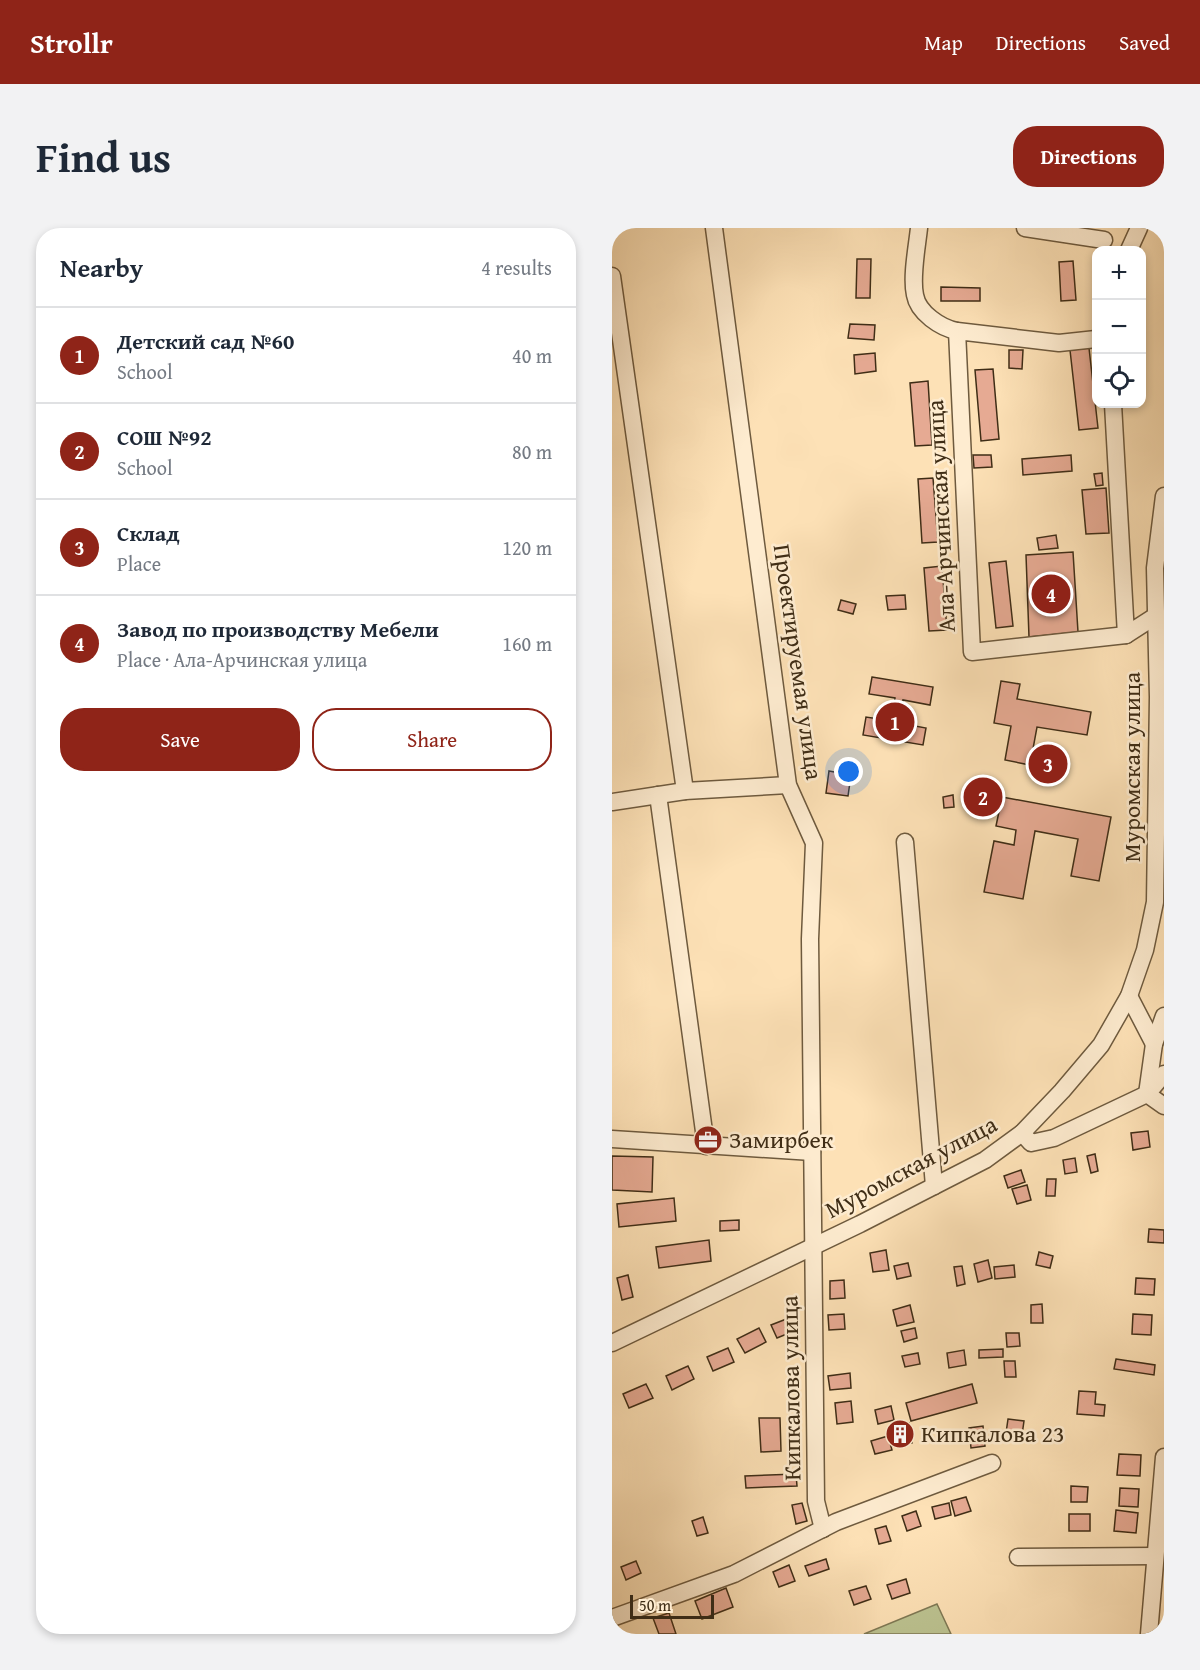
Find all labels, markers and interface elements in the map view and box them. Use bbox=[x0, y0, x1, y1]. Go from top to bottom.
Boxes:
text: Strollr bbox=[30, 22, 113, 63]
text: Map bbox=[924, 27, 963, 58]
text: Directions bbox=[996, 27, 1086, 58]
text: Saved bbox=[1119, 27, 1170, 58]
text: Find us bbox=[36, 126, 171, 187]
button: Directions bbox=[1013, 126, 1164, 187]
map controls bbox=[1092, 246, 1146, 408]
button: + bbox=[1092, 246, 1146, 300]
text: Nearby bbox=[60, 248, 143, 287]
text: 4 results bbox=[481, 253, 552, 282]
button: − bbox=[1092, 300, 1146, 354]
text: Детский сад №60 bbox=[117, 325, 294, 357]
text: 1 bbox=[74, 341, 85, 370]
text: 40 m bbox=[512, 341, 552, 370]
button: locate bbox=[1092, 354, 1146, 408]
text: School bbox=[117, 357, 173, 386]
street label: Ала-Арчинская улица bbox=[917, 398, 964, 633]
text: СОШ №92 bbox=[117, 421, 212, 453]
text: 2 bbox=[74, 437, 85, 466]
text: 80 m bbox=[512, 437, 552, 466]
text: School bbox=[117, 453, 173, 482]
text: Склад bbox=[117, 517, 180, 549]
text: 3 bbox=[74, 533, 85, 562]
text: 120 m bbox=[502, 533, 552, 562]
street label: Проектируемая улица bbox=[765, 542, 832, 783]
text: Place bbox=[117, 549, 161, 578]
pin: 4 bbox=[1032, 572, 1070, 616]
text: Завод по производству Мебели bbox=[117, 613, 439, 645]
text: 4 bbox=[74, 629, 85, 658]
text: 160 m bbox=[502, 629, 552, 658]
text: Place · Ала-Арчинская улица bbox=[117, 645, 367, 674]
street label: Муромская улица bbox=[1114, 671, 1149, 862]
pin: 1 bbox=[876, 700, 914, 744]
button: Save bbox=[60, 708, 300, 771]
button: Share bbox=[312, 708, 552, 771]
pin: 3 bbox=[1028, 742, 1068, 786]
your location bbox=[834, 757, 863, 786]
pin: 2 bbox=[964, 774, 1003, 820]
street label: Муромская улица bbox=[819, 1106, 1003, 1227]
place label: Замирбек bbox=[729, 1122, 834, 1157]
office icon: Замирбек bbox=[692, 1124, 724, 1156]
street label: Кипкалова улица bbox=[771, 1295, 810, 1481]
place label: Кипкалова 23 bbox=[921, 1416, 1065, 1451]
building icon: Кипкалова 23 bbox=[884, 1418, 916, 1450]
scale bar bbox=[630, 1592, 714, 1620]
text: 50 m bbox=[639, 1593, 671, 1617]

